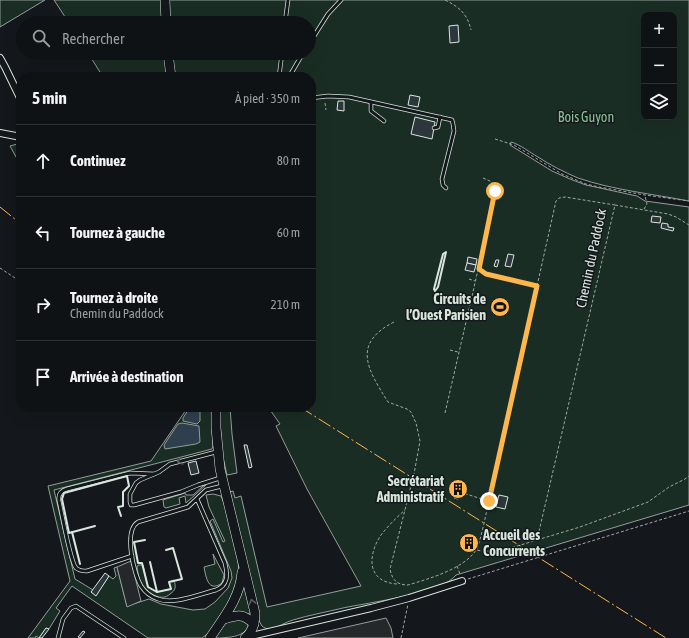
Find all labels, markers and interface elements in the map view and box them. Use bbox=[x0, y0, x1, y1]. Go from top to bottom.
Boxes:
map controls bbox=[641, 12, 677, 120]
button: + bbox=[641, 12, 677, 48]
search box bbox=[16, 16, 316, 60]
icon: search bbox=[30, 27, 52, 49]
text: Rechercher bbox=[62, 30, 124, 47]
button: − bbox=[641, 48, 677, 84]
button: layers bbox=[641, 84, 677, 120]
text: 5 min bbox=[32, 88, 67, 108]
text: À pied · 350 m bbox=[235, 91, 300, 106]
park label: Bois Guyon bbox=[558, 109, 614, 125]
icon: ahead bbox=[32, 150, 54, 172]
text: Continuez bbox=[70, 152, 126, 169]
text: 80 m bbox=[277, 153, 300, 168]
route start bbox=[486, 182, 504, 200]
street label: Chemin du Paddock bbox=[573, 207, 609, 309]
icon: left bbox=[32, 222, 54, 244]
text: Tournez à gauche bbox=[70, 224, 165, 241]
text: 60 m bbox=[277, 225, 300, 240]
text: Tournez à droite bbox=[70, 289, 158, 306]
place label: Circuits de l’Ouest Parisien bbox=[406, 291, 486, 323]
icon: right bbox=[32, 294, 54, 316]
sports icon: Circuits de l’Ouest Parisien bbox=[489, 296, 511, 318]
text: 210 m bbox=[271, 297, 300, 312]
text: Chemin du Paddock bbox=[70, 306, 164, 321]
icon: arrive bbox=[32, 366, 54, 388]
text: Arrivée à destination bbox=[70, 368, 184, 385]
one-way arrow bbox=[177, 456, 184, 465]
place label: Secrétariat Administratif bbox=[376, 473, 444, 505]
building icon: Secrétariat Administratif bbox=[447, 478, 469, 500]
route end bbox=[480, 492, 498, 510]
place label: Accueil des Concurrents bbox=[482, 527, 545, 559]
building icon: Accueil des Concurrents bbox=[458, 532, 480, 554]
one-way arrow bbox=[249, 599, 257, 606]

